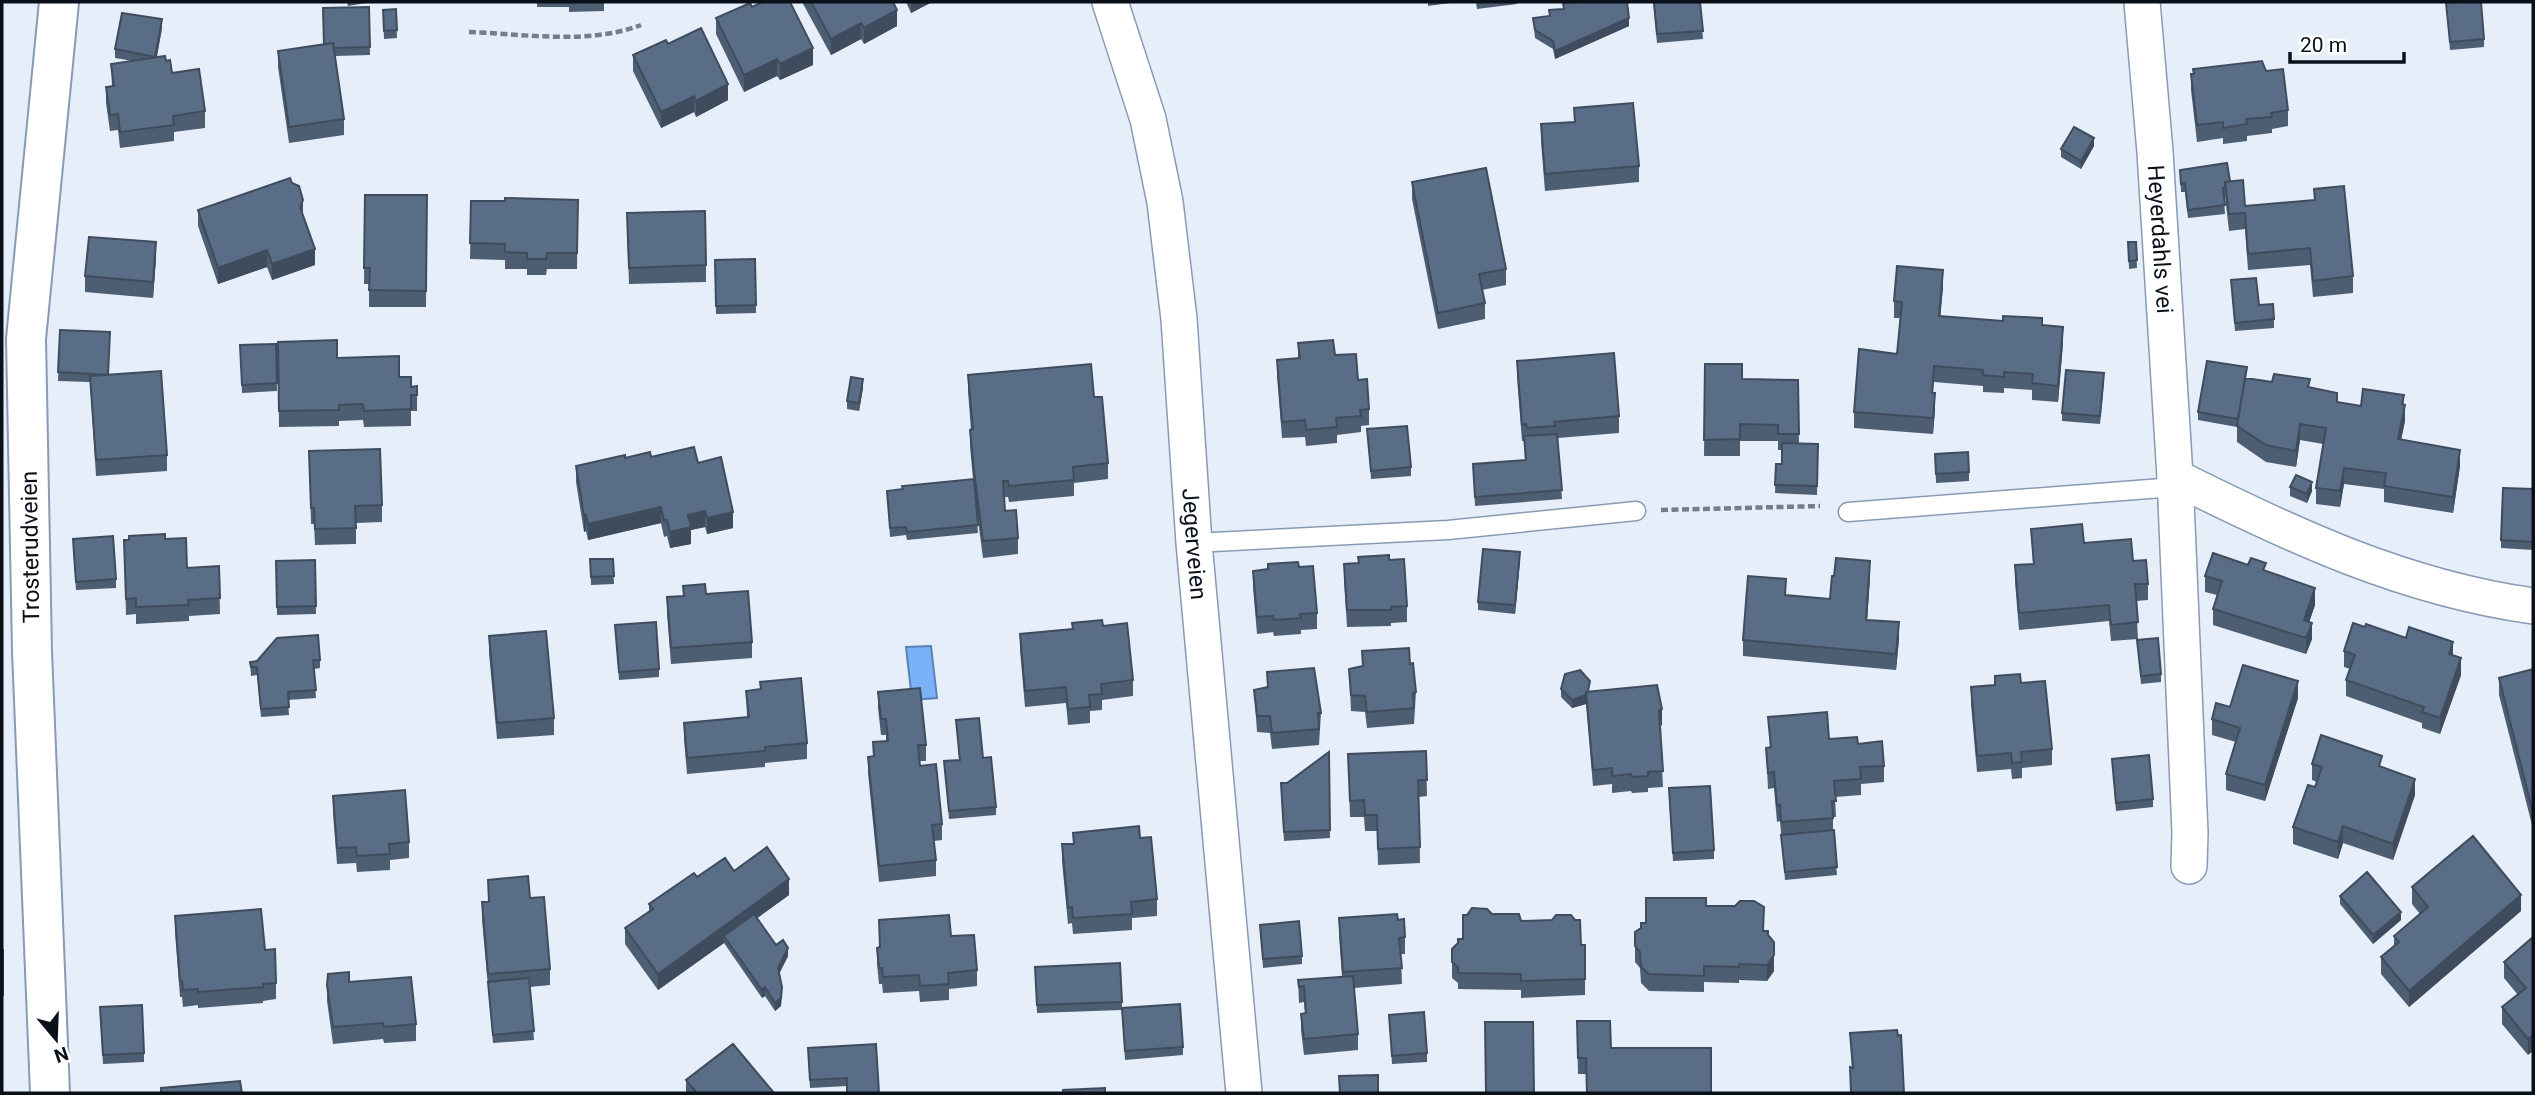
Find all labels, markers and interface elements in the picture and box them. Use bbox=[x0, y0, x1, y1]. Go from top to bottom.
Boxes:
scale bar bbox=[2290, 21, 2404, 65]
text: 20 m bbox=[2300, 33, 2347, 57]
street label: Heyerdahls vei bbox=[2142, 164, 2178, 315]
street label: Trosterudveien bbox=[16, 471, 45, 623]
street label: Jegerveien bbox=[1176, 487, 1212, 601]
north arrow bbox=[21, 1004, 91, 1074]
text: N bbox=[51, 1042, 71, 1068]

